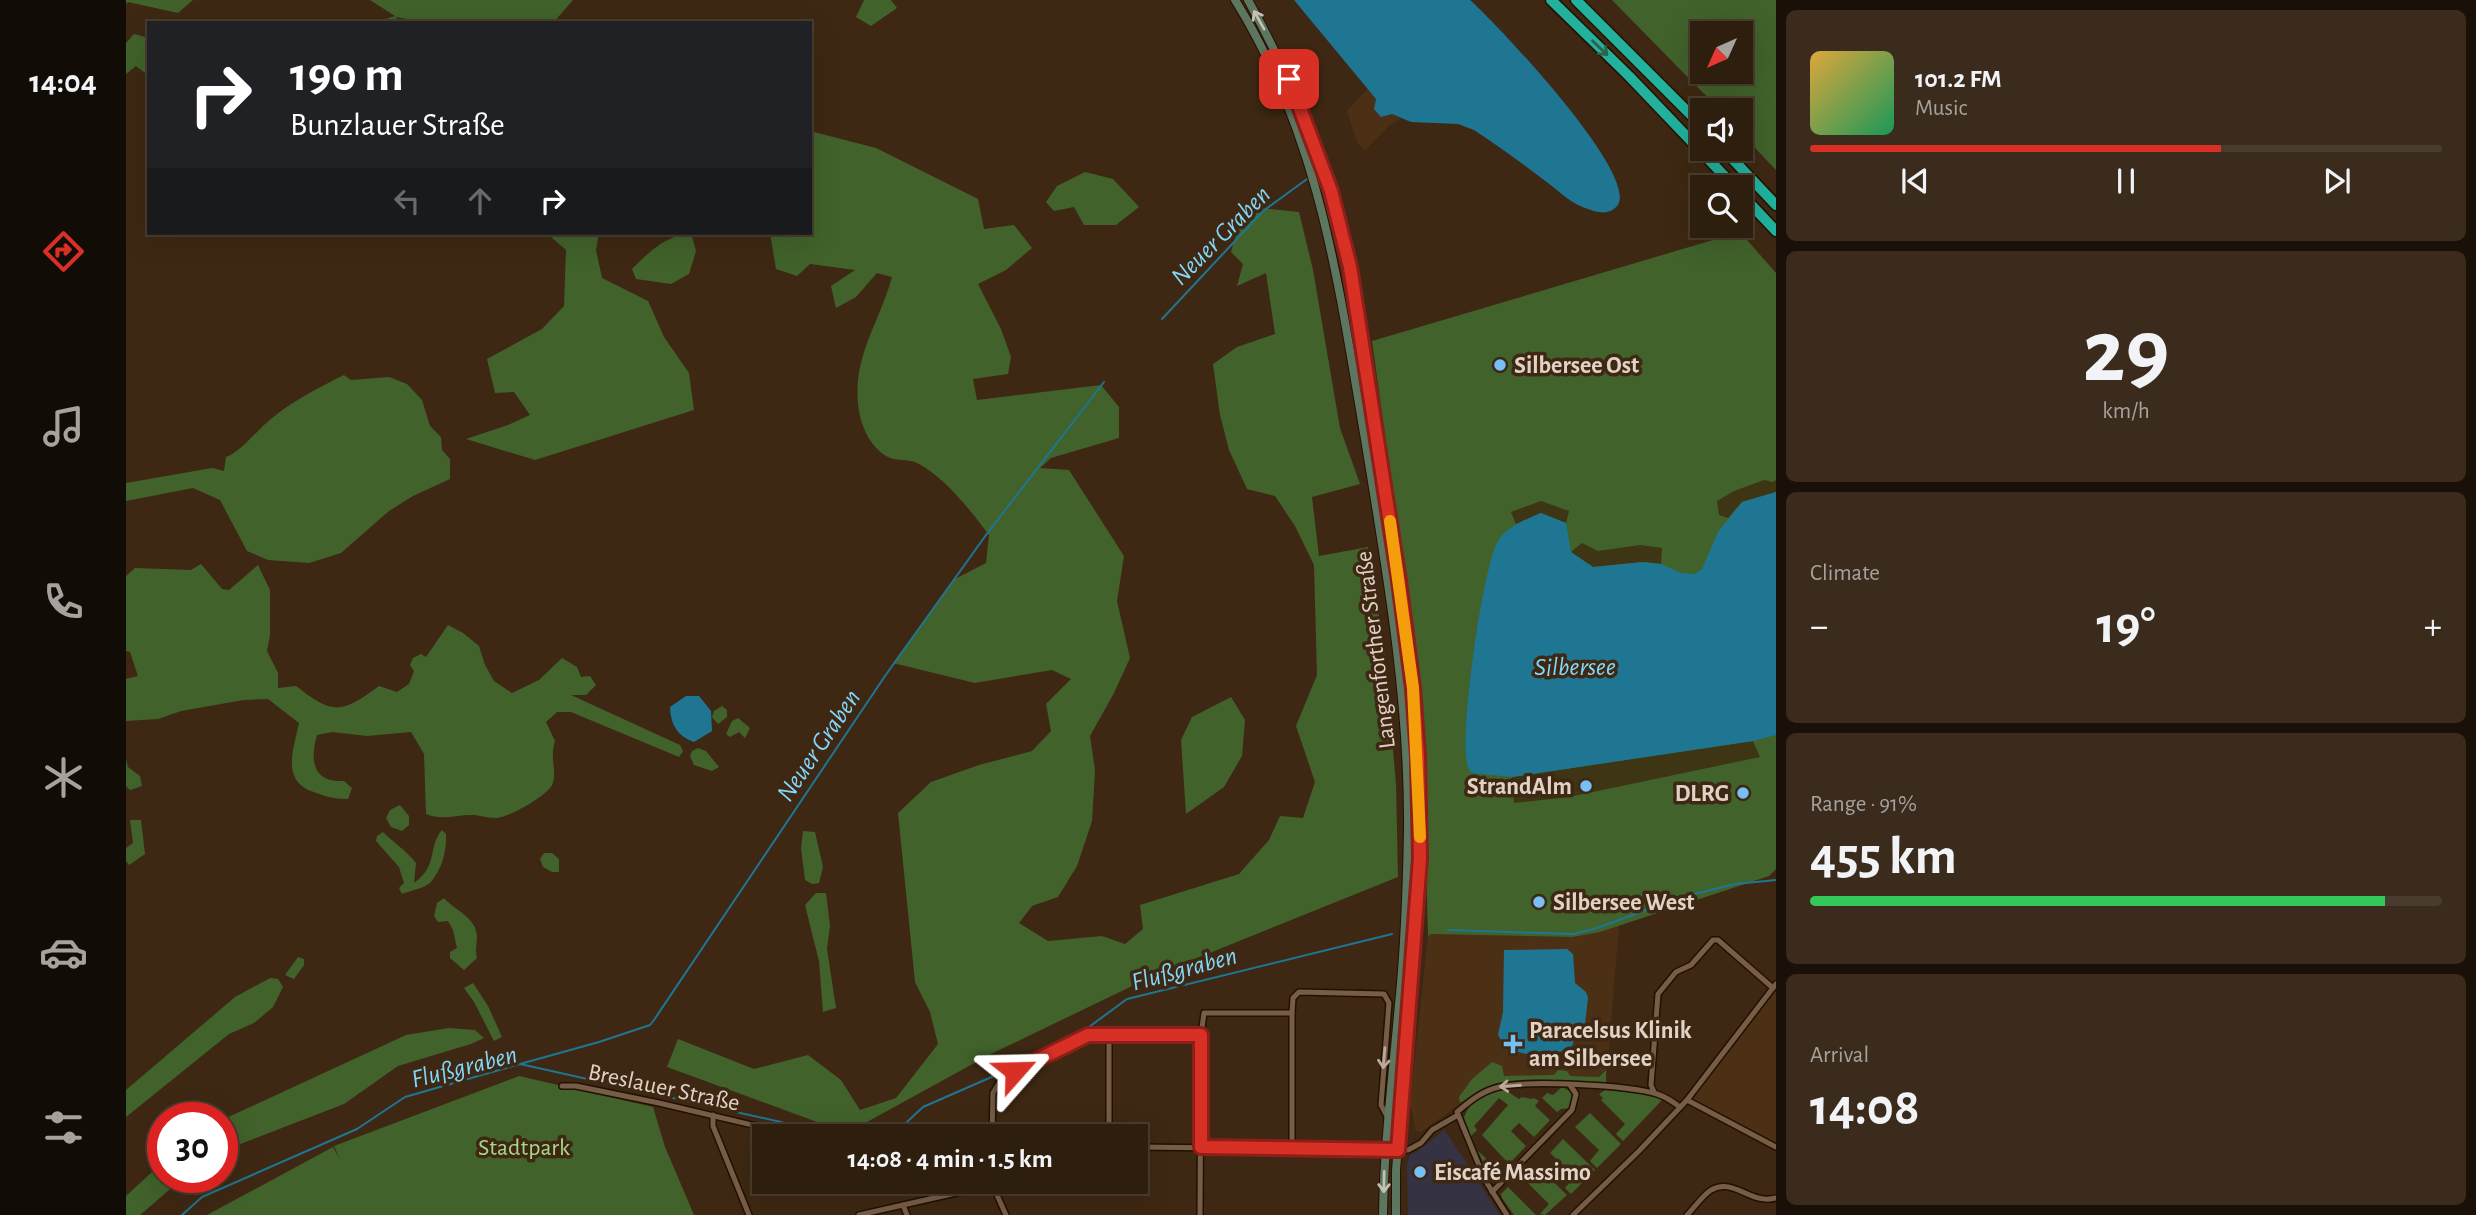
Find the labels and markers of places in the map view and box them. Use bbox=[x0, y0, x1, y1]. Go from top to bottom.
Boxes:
pin bbox=[1259, 49, 1319, 109]
place label: Silbersee Ost bbox=[1514, 354, 1639, 378]
marker: Silbersee Ost bbox=[1492, 357, 1508, 373]
place label: StrandAlm bbox=[1467, 775, 1572, 799]
marker: StrandAlm bbox=[1578, 778, 1594, 794]
place label: DLRG bbox=[1675, 782, 1729, 806]
marker: DLRG bbox=[1735, 785, 1751, 801]
place label: Silbersee West bbox=[1553, 891, 1694, 915]
marker: Silbersee West bbox=[1531, 894, 1547, 910]
place label: Paracelsus Klinik am Silbersee bbox=[1529, 1019, 1692, 1071]
marker: Paracelsus Klinik am Silbersee bbox=[1503, 1034, 1523, 1054]
place label: Eiscafé Massimo bbox=[1434, 1161, 1591, 1185]
marker: Eiscafé Massimo bbox=[1412, 1164, 1428, 1180]

